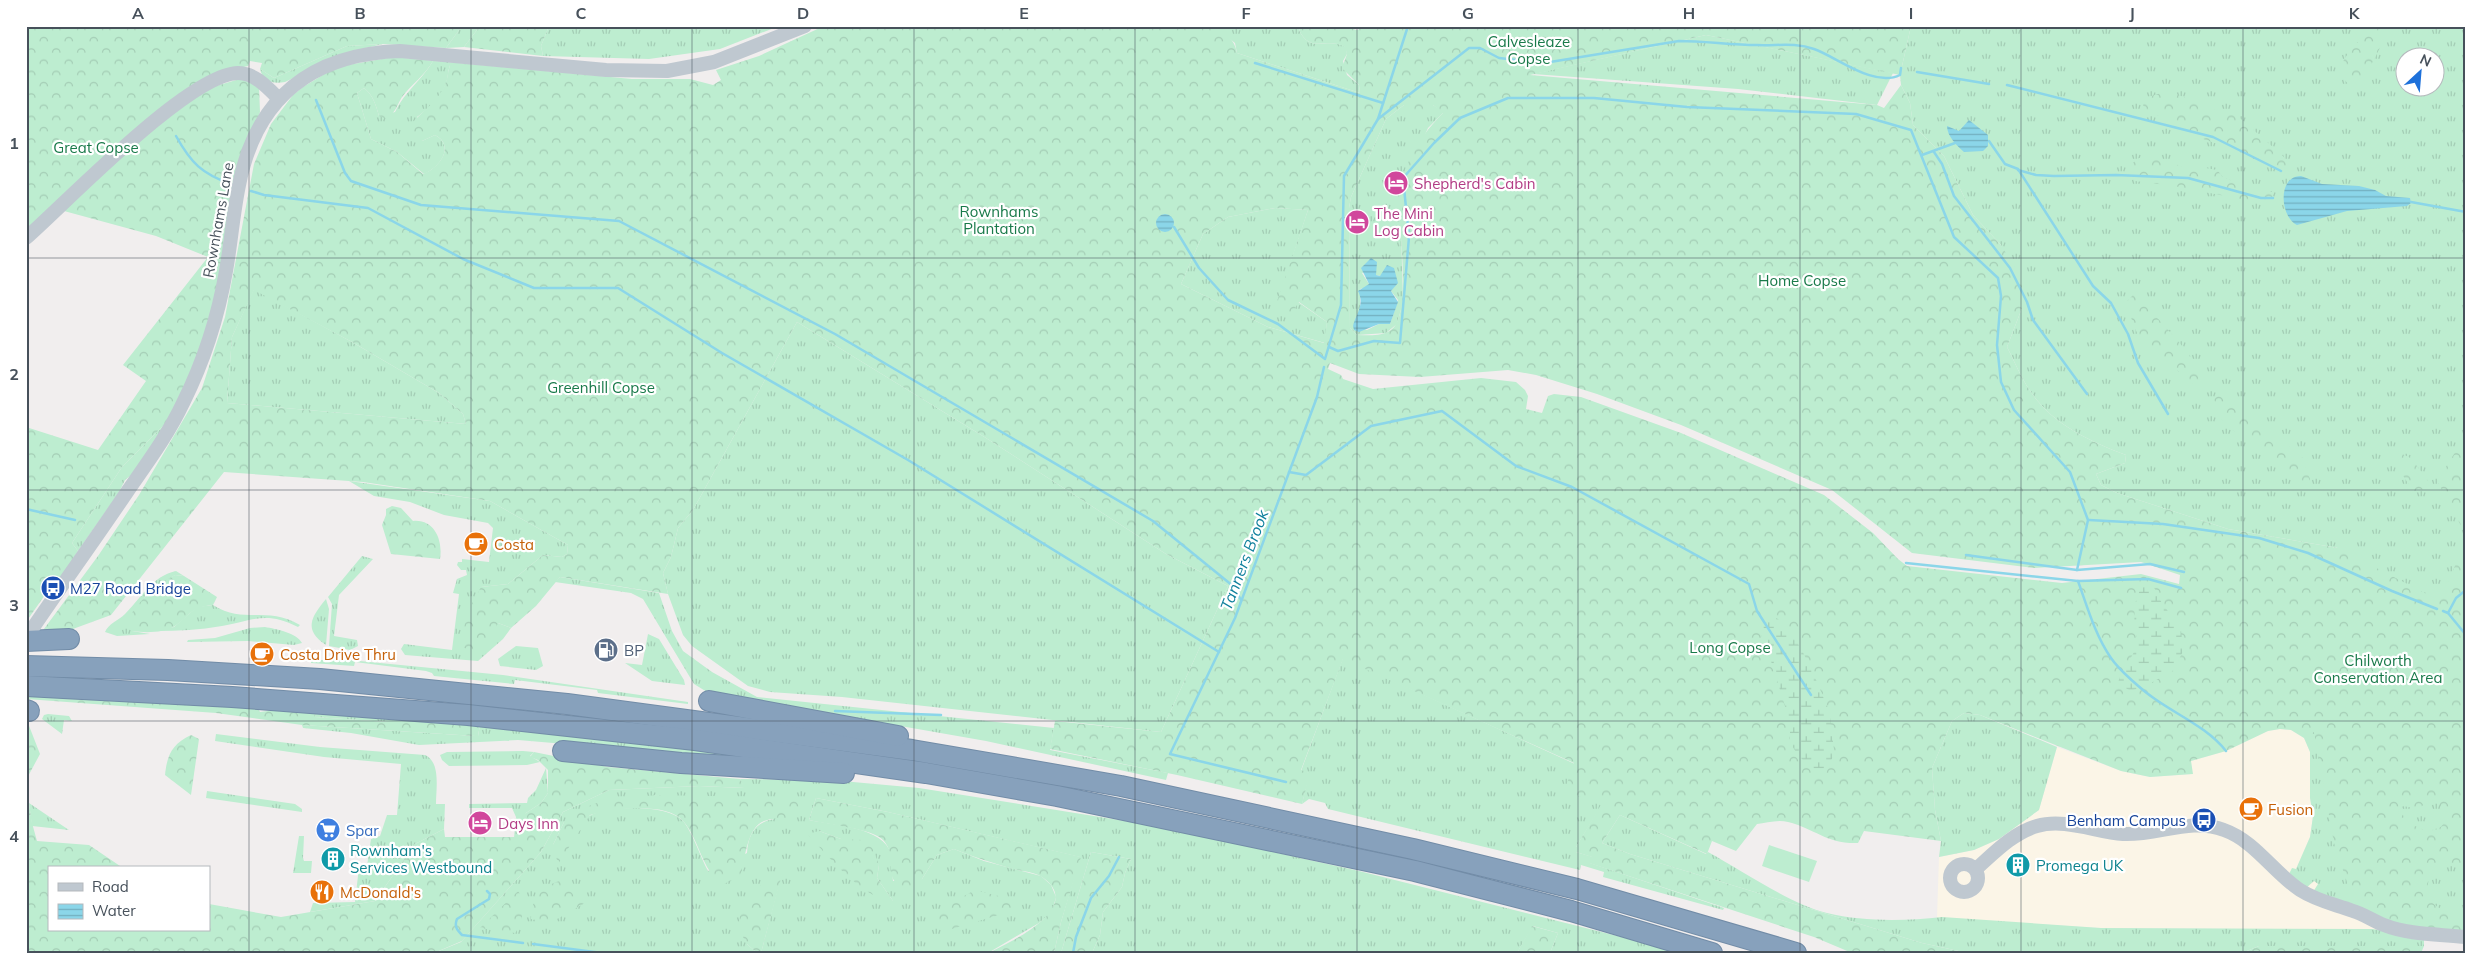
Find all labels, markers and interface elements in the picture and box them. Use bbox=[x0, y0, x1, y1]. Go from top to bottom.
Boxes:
text: A bbox=[132, 3, 144, 23]
text: B bbox=[354, 3, 366, 23]
text: C bbox=[576, 3, 587, 23]
text: D bbox=[797, 3, 809, 23]
text: E bbox=[1019, 3, 1029, 23]
text: F bbox=[1241, 3, 1251, 23]
text: G bbox=[1462, 3, 1474, 23]
text: H bbox=[1683, 3, 1695, 23]
text: I bbox=[1909, 3, 1913, 23]
text: J bbox=[2129, 3, 2135, 23]
text: K bbox=[2349, 3, 2361, 23]
park label: Calvesleaze Copse bbox=[1488, 32, 1570, 68]
north arrow bbox=[2394, 48, 2444, 98]
text: N bbox=[2417, 50, 2434, 71]
text: 1 bbox=[9, 133, 19, 153]
park label: Great Copse bbox=[53, 138, 139, 157]
street label: Rownhams Lane bbox=[198, 161, 238, 279]
hotel icon: Shepherd's Cabin bbox=[1383, 170, 1409, 196]
place label: Shepherd's Cabin bbox=[1414, 174, 1536, 193]
park label: Rownhams Plantation bbox=[960, 202, 1038, 238]
place label: The Mini Log Cabin bbox=[1374, 204, 1444, 240]
hotel icon: The Mini Log Cabin bbox=[1344, 209, 1370, 235]
park label: Home Copse bbox=[1758, 271, 1846, 290]
text: 2 bbox=[9, 364, 19, 384]
park label: Greenhill Copse bbox=[547, 378, 655, 397]
water label: Tanners Brook bbox=[1216, 506, 1273, 613]
cafe icon: Costa bbox=[463, 531, 489, 557]
place label: Costa bbox=[494, 535, 534, 554]
bus stop icon: M27 Road Bridge bbox=[40, 575, 66, 601]
place label: M27 Road Bridge bbox=[70, 579, 191, 598]
text: 3 bbox=[9, 595, 19, 615]
fuel station icon: BP bbox=[593, 637, 619, 663]
park label: Long Copse bbox=[1689, 638, 1771, 657]
cafe icon: Costa Drive Thru bbox=[249, 641, 275, 667]
place label: BP bbox=[624, 641, 644, 660]
place label: Costa Drive Thru bbox=[280, 645, 396, 664]
park label: Chilworth Conservation Area bbox=[2313, 651, 2443, 687]
cafe icon: Fusion bbox=[2238, 796, 2264, 822]
place label: Fusion bbox=[2268, 800, 2313, 819]
bus stop icon: Benham Campus bbox=[2191, 807, 2217, 833]
hotel icon: Days Inn bbox=[467, 810, 493, 836]
place label: Benham Campus bbox=[2067, 811, 2186, 830]
place label: Days Inn bbox=[498, 814, 559, 833]
supermarket icon: Spar bbox=[315, 817, 341, 843]
place label: Spar bbox=[346, 821, 379, 840]
text: 4 bbox=[9, 826, 19, 846]
place label: Rownham's Services Westbound bbox=[350, 841, 492, 877]
building icon: Rownham's Services Westbound bbox=[320, 846, 346, 872]
building icon: Promega UK bbox=[2005, 852, 2031, 878]
place label: Promega UK bbox=[2036, 856, 2124, 875]
legend bbox=[48, 866, 210, 932]
text: Road bbox=[92, 877, 129, 896]
restaurant icon: McDonald's bbox=[309, 879, 335, 905]
place label: McDonald's bbox=[340, 883, 421, 902]
text: Water bbox=[92, 901, 136, 920]

